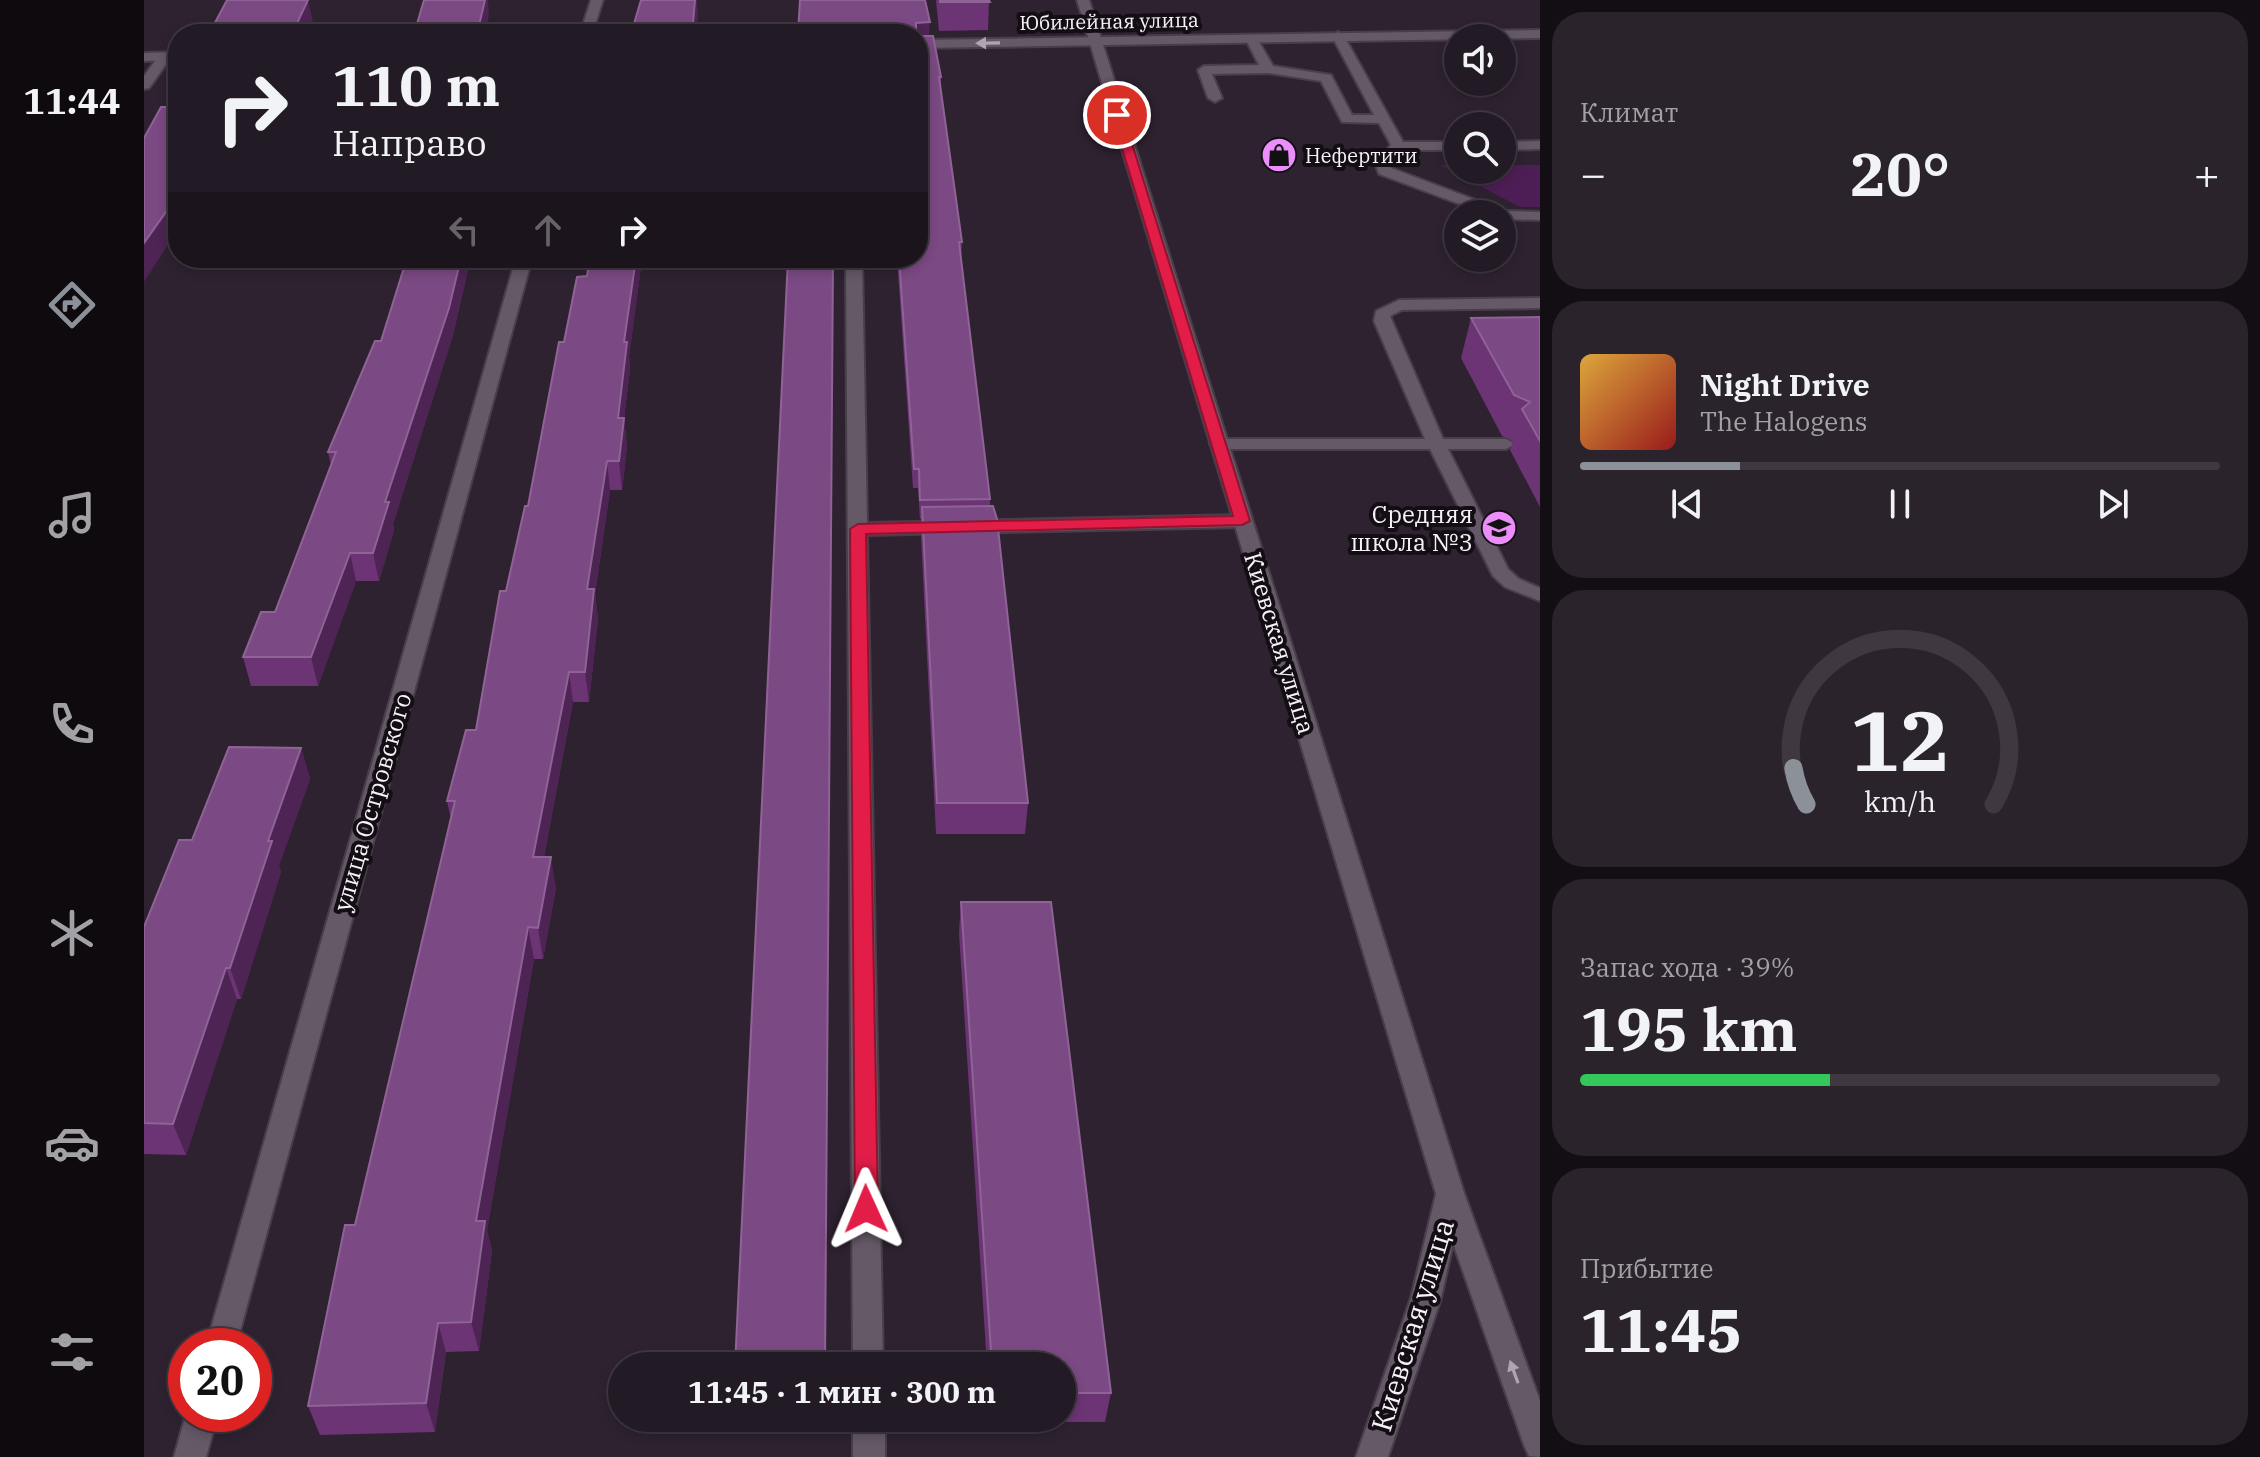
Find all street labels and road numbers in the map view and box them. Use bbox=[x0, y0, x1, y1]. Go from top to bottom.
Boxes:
street label: Юбилейная улица bbox=[1019, 6, 1199, 36]
street label: Киевская улица bbox=[1237, 548, 1323, 738]
street label: улица Островского bbox=[326, 689, 418, 915]
street label: Киевская улица bbox=[1362, 1214, 1462, 1436]

